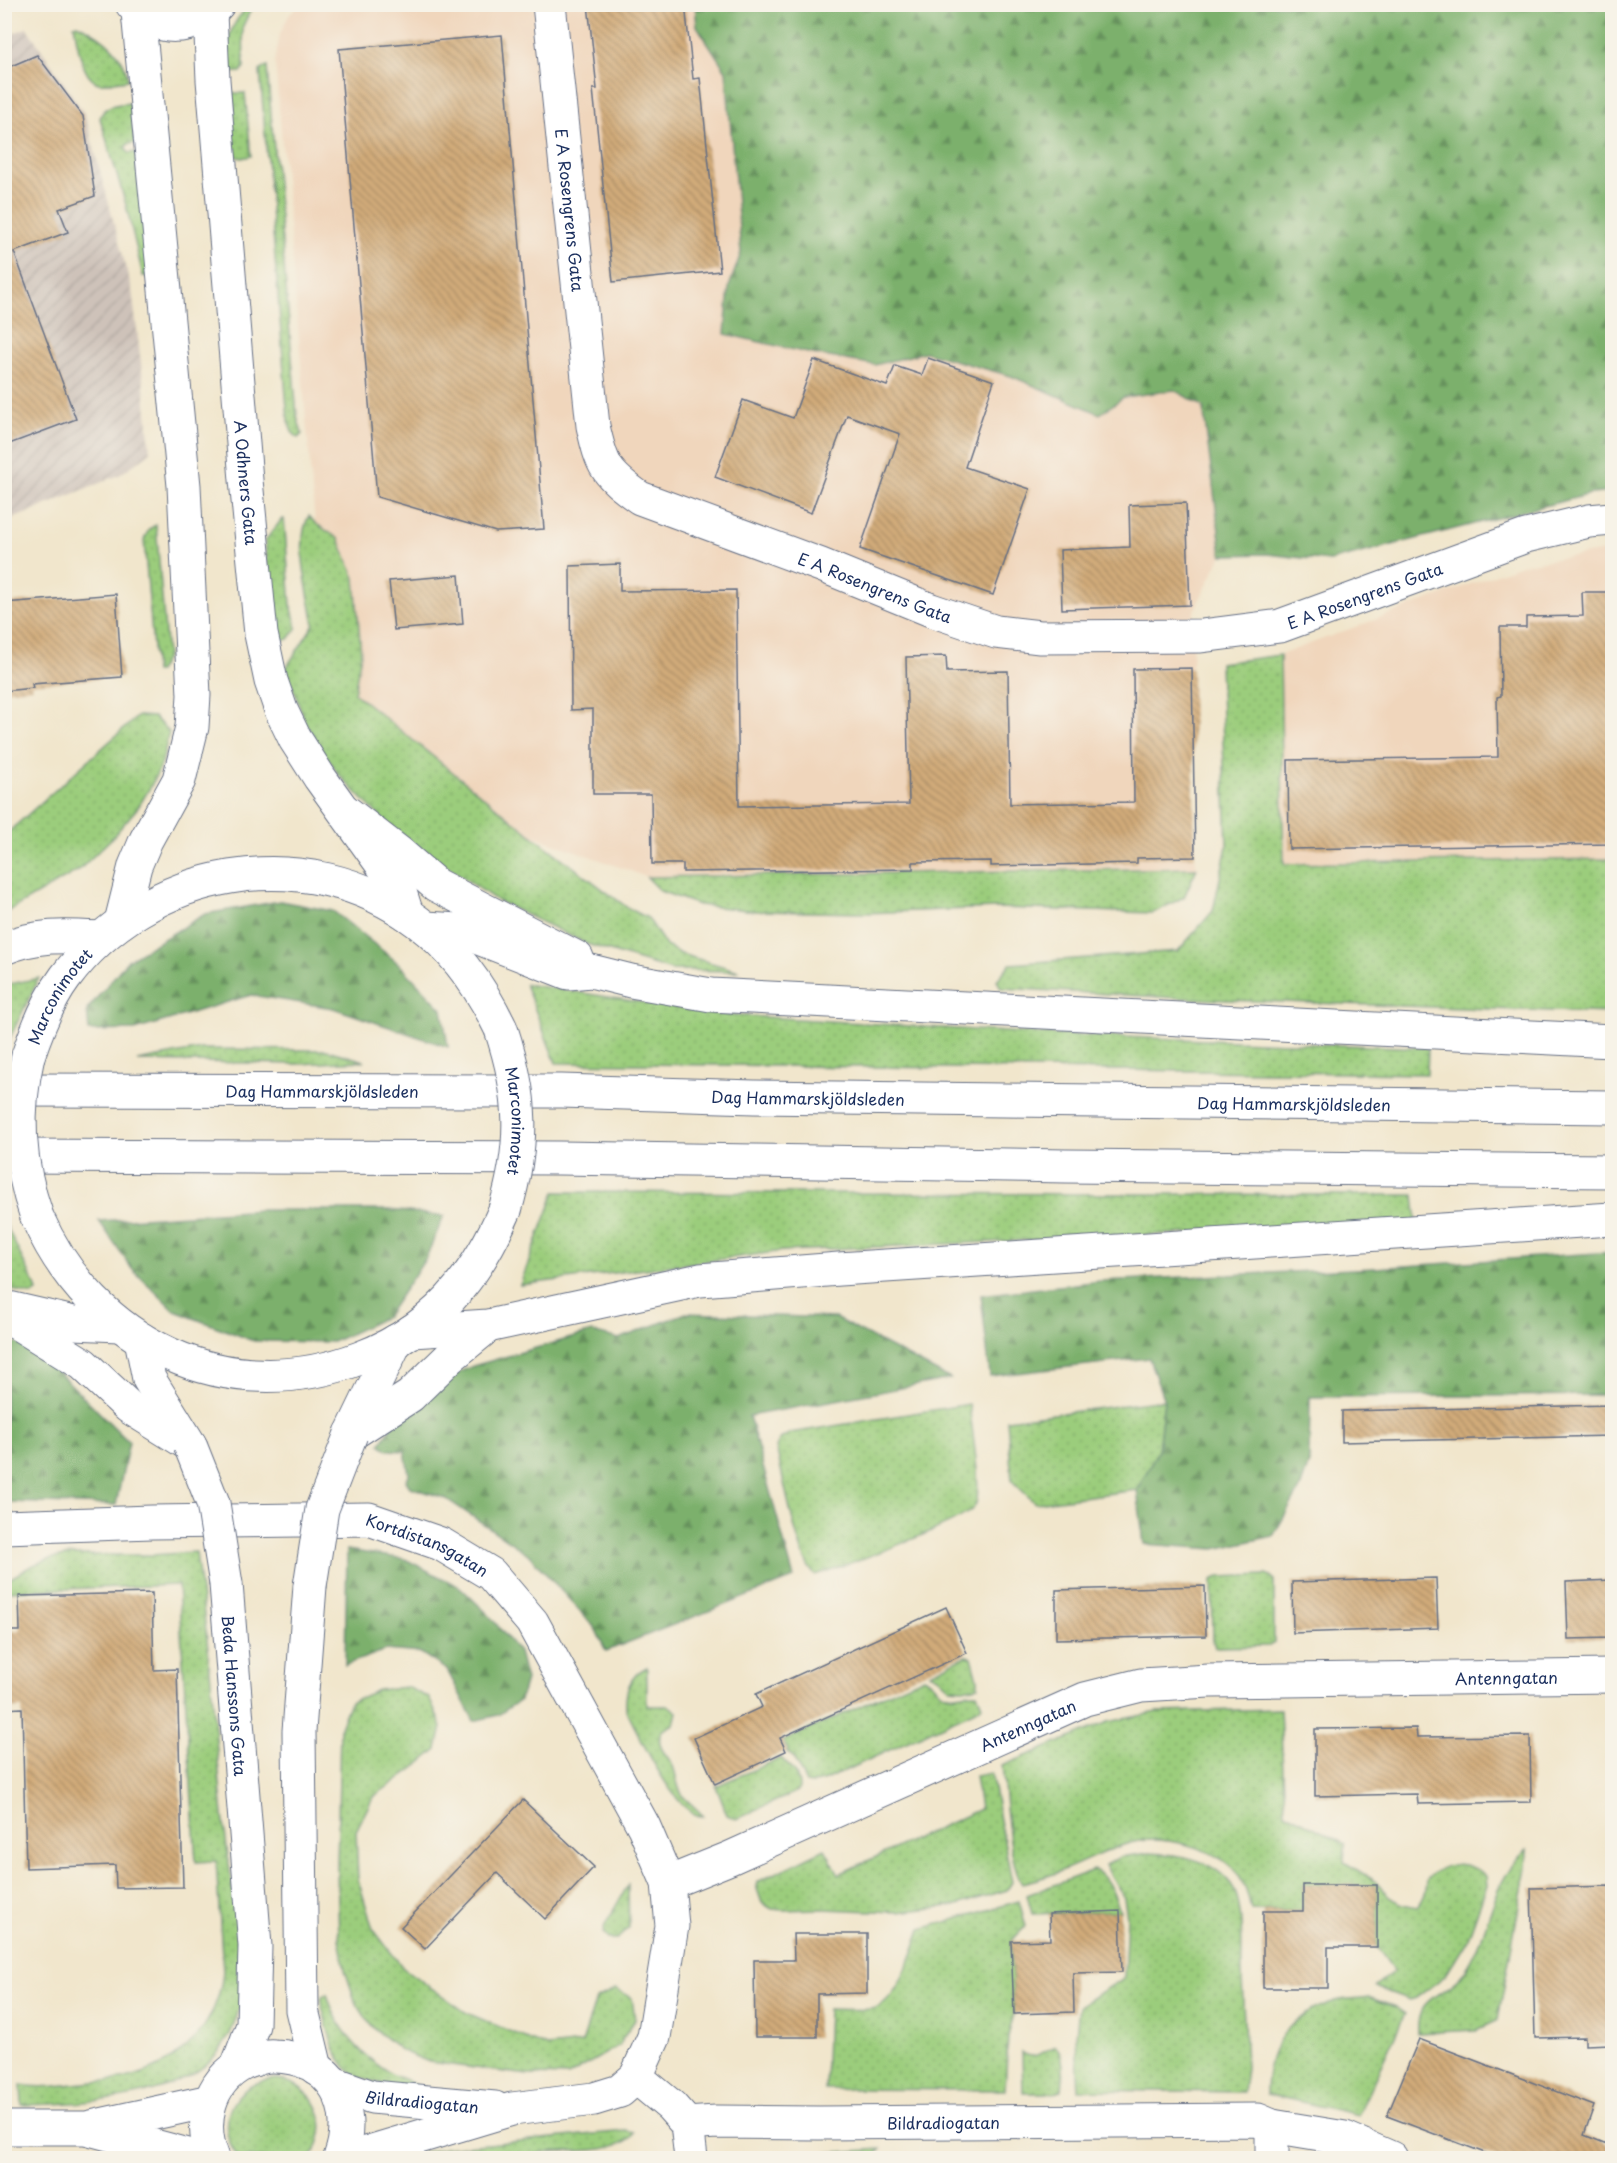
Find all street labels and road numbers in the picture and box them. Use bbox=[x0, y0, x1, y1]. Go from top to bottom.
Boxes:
street label: E A Rosengrens Gata bbox=[550, 127, 591, 293]
street label: A Odhners Gata bbox=[229, 419, 264, 546]
street label: E A Rosengrens Gata bbox=[795, 546, 955, 628]
street label: E A Rosengrens Gata bbox=[1284, 556, 1446, 634]
street label: Marconimotet bbox=[21, 942, 97, 1048]
street label: Marconimotet bbox=[500, 1064, 531, 1178]
street label: Dag Hammarskjöldsleden bbox=[225, 1078, 419, 1103]
street label: Dag Hammarskjöldsleden bbox=[711, 1084, 905, 1111]
street label: Dag Hammarskjöldsleden bbox=[1197, 1090, 1391, 1116]
street label: Kortdistansgatan bbox=[363, 1507, 493, 1582]
street label: Beda Hanssons Gata bbox=[217, 1614, 253, 1777]
street label: Antenngatan bbox=[1455, 1665, 1558, 1690]
street label: Antenngatan bbox=[976, 1693, 1079, 1757]
street label: Bildradiogatan bbox=[362, 2084, 480, 2118]
street label: Bildradiogatan bbox=[887, 2110, 1000, 2135]

